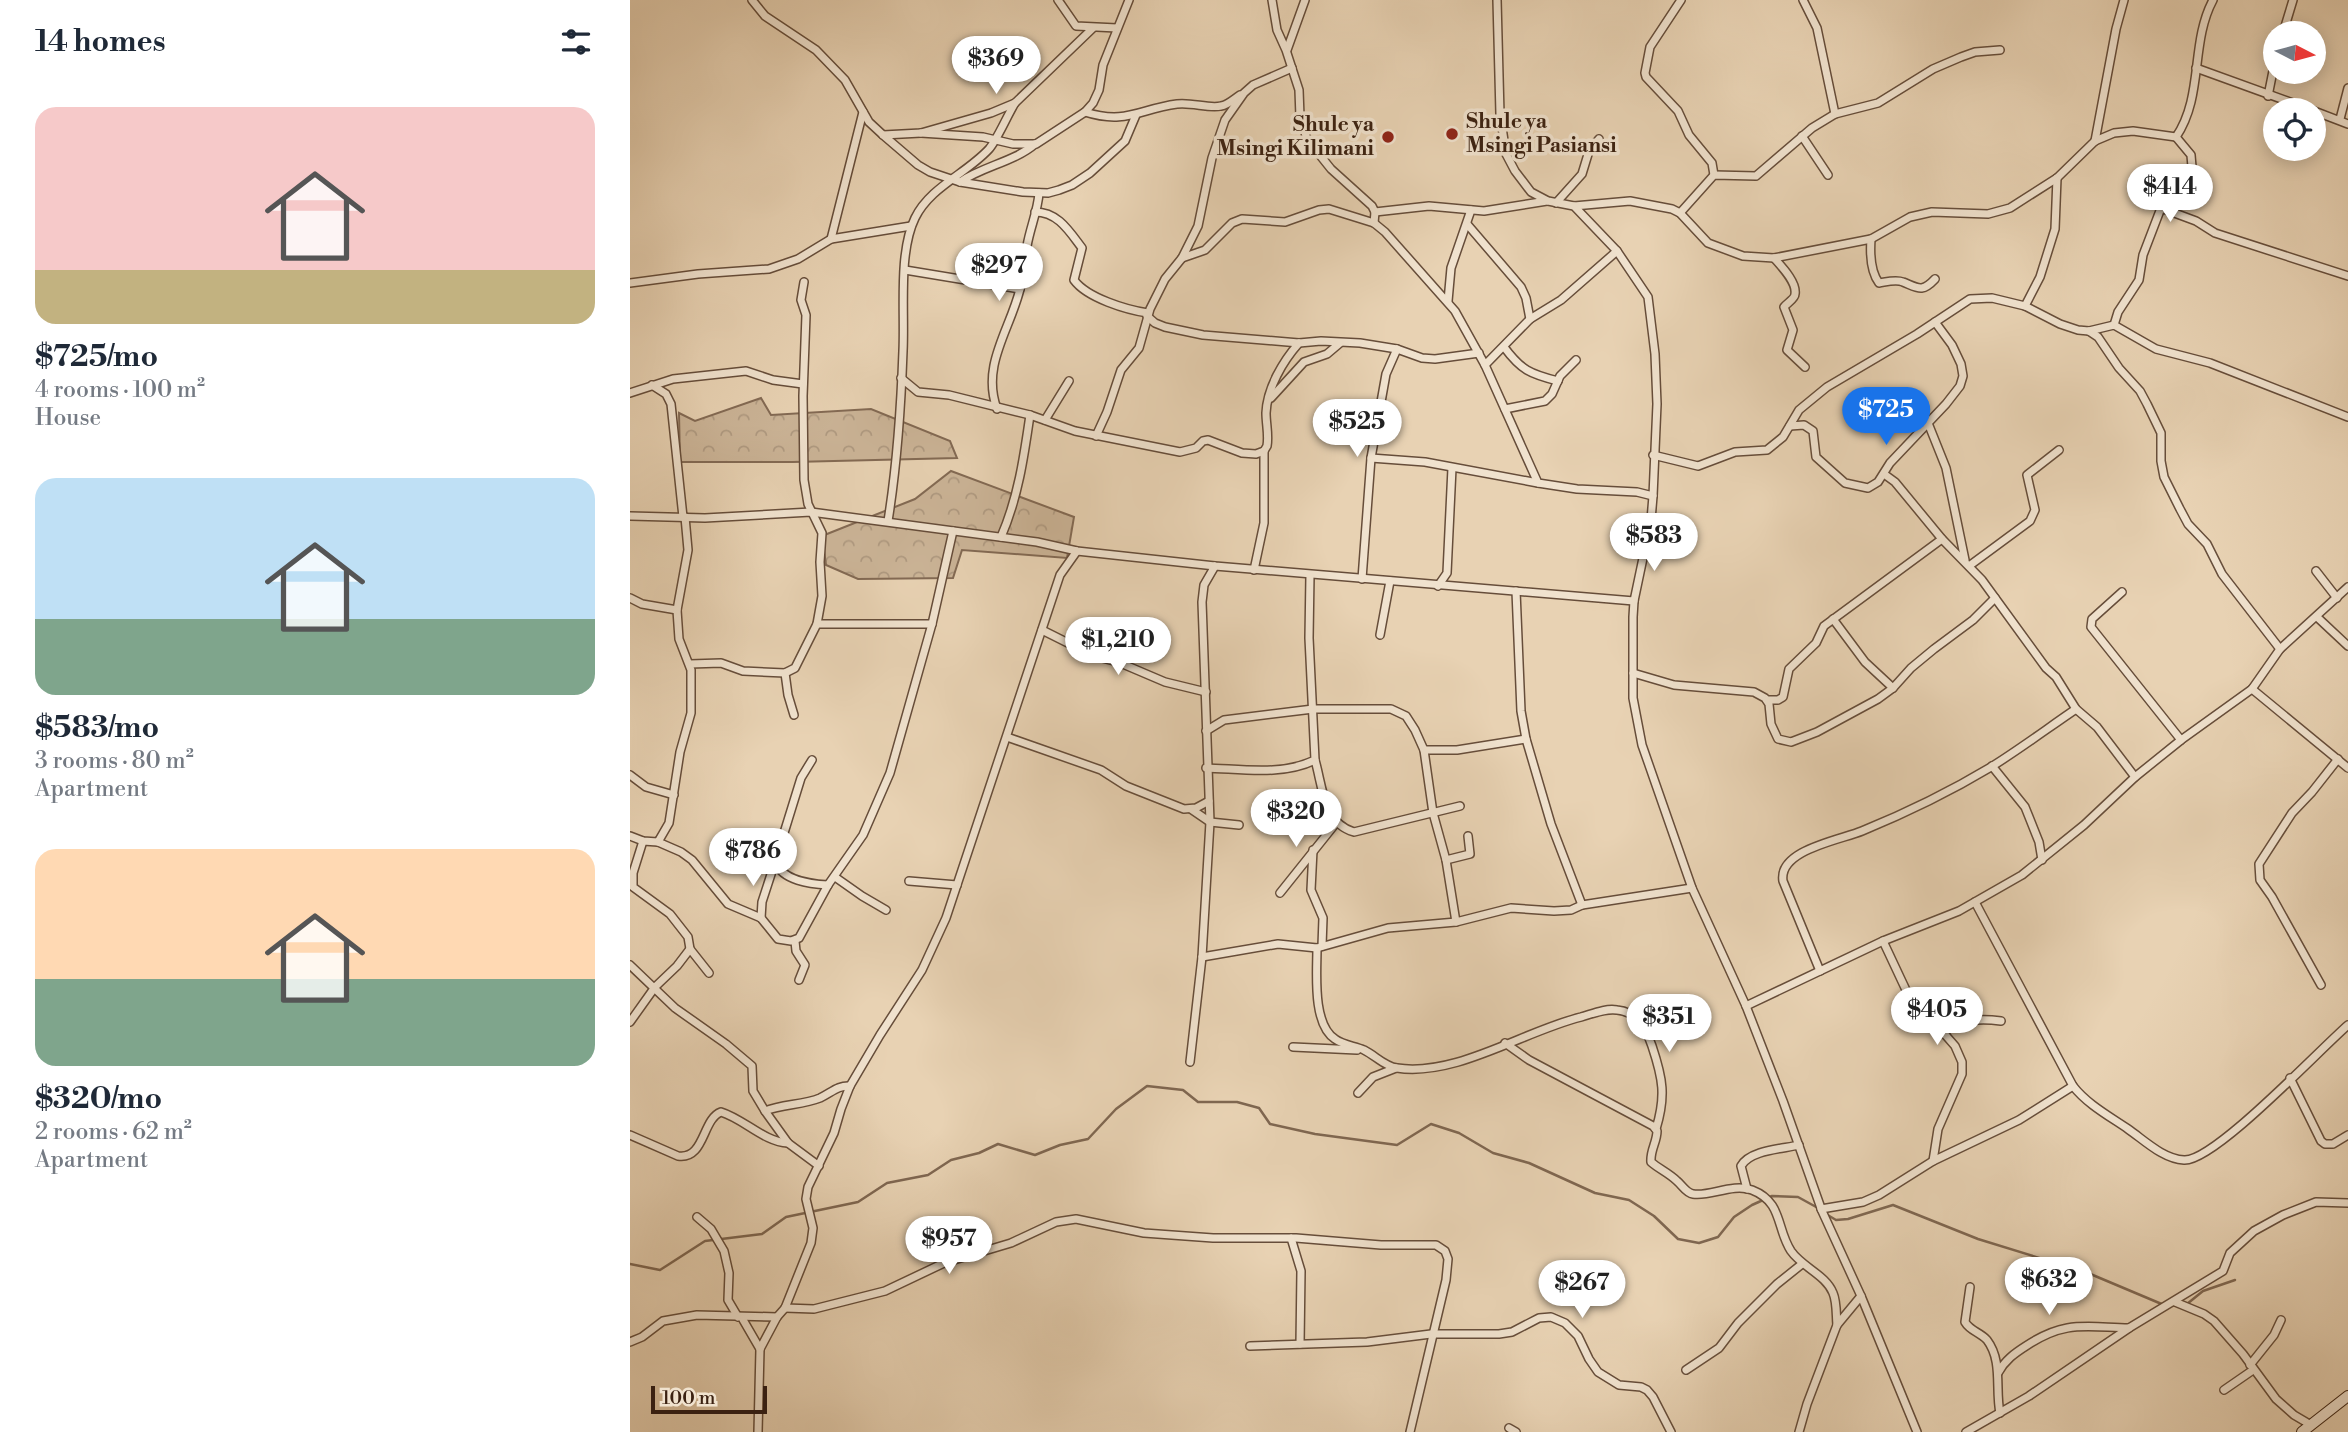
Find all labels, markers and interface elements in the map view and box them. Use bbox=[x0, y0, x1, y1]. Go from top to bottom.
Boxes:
north arrow bbox=[2263, 21, 2326, 84]
map controls bbox=[2263, 21, 2326, 161]
text: 14 homes bbox=[35, 23, 166, 61]
icon: filters bbox=[557, 23, 595, 61]
pin: $369 bbox=[955, 36, 1037, 96]
text: $369 bbox=[968, 45, 1024, 73]
button: locate bbox=[2263, 98, 2326, 161]
place label: Shule ya Msingi Pasiansi bbox=[1466, 109, 1617, 159]
place label: Shule ya Msingi Kilimani bbox=[1217, 112, 1375, 162]
marker: Shule ya Msingi Pasiansi bbox=[1444, 126, 1460, 142]
marker: Shule ya Msingi Kilimani bbox=[1380, 129, 1396, 145]
icon: home bbox=[252, 153, 378, 279]
pin: $414 bbox=[2129, 164, 2211, 224]
text: $414 bbox=[2143, 173, 2197, 201]
pin: $297 bbox=[958, 244, 1040, 303]
text: $297 bbox=[971, 252, 1027, 280]
text: $725/mo bbox=[35, 338, 158, 376]
text: 4 rooms · 100 m² bbox=[35, 376, 205, 404]
pin: $725 bbox=[1845, 388, 1927, 447]
text: $725 bbox=[1858, 396, 1914, 424]
pin: $525 bbox=[1316, 400, 1398, 459]
text: House bbox=[35, 404, 101, 432]
text: $525 bbox=[1329, 408, 1385, 436]
pin: $583 bbox=[1613, 514, 1695, 573]
text: $583 bbox=[1626, 522, 1682, 550]
icon: home bbox=[252, 524, 378, 650]
pin: $1,210 bbox=[1061, 618, 1175, 677]
text: $1,210 bbox=[1081, 626, 1155, 654]
text: $583/mo bbox=[35, 709, 159, 747]
text: 3 rooms · 80 m² bbox=[35, 747, 194, 775]
text: Apartment bbox=[35, 775, 148, 803]
pin: $320 bbox=[1255, 790, 1337, 849]
text: $320 bbox=[1267, 798, 1325, 826]
pin: $786 bbox=[712, 828, 794, 888]
text: $786 bbox=[725, 837, 781, 865]
icon: home bbox=[252, 895, 378, 1021]
pin: $405 bbox=[1896, 988, 1978, 1047]
pin: $351 bbox=[1628, 995, 1710, 1054]
text: $405 bbox=[1907, 996, 1967, 1024]
text: $351 bbox=[1643, 1003, 1695, 1031]
text: $320/mo bbox=[35, 1080, 162, 1118]
text: 2 rooms · 62 m² bbox=[35, 1118, 192, 1146]
text: Apartment bbox=[35, 1146, 148, 1174]
pin: $957 bbox=[908, 1216, 990, 1276]
text: $957 bbox=[921, 1225, 977, 1253]
pin: $632 bbox=[2008, 1258, 2090, 1317]
pin: $267 bbox=[1541, 1260, 1623, 1320]
text: $632 bbox=[2021, 1266, 2077, 1294]
text: $267 bbox=[1555, 1269, 1610, 1297]
scale bar bbox=[651, 1383, 766, 1415]
text: 100 m bbox=[662, 1386, 715, 1410]

